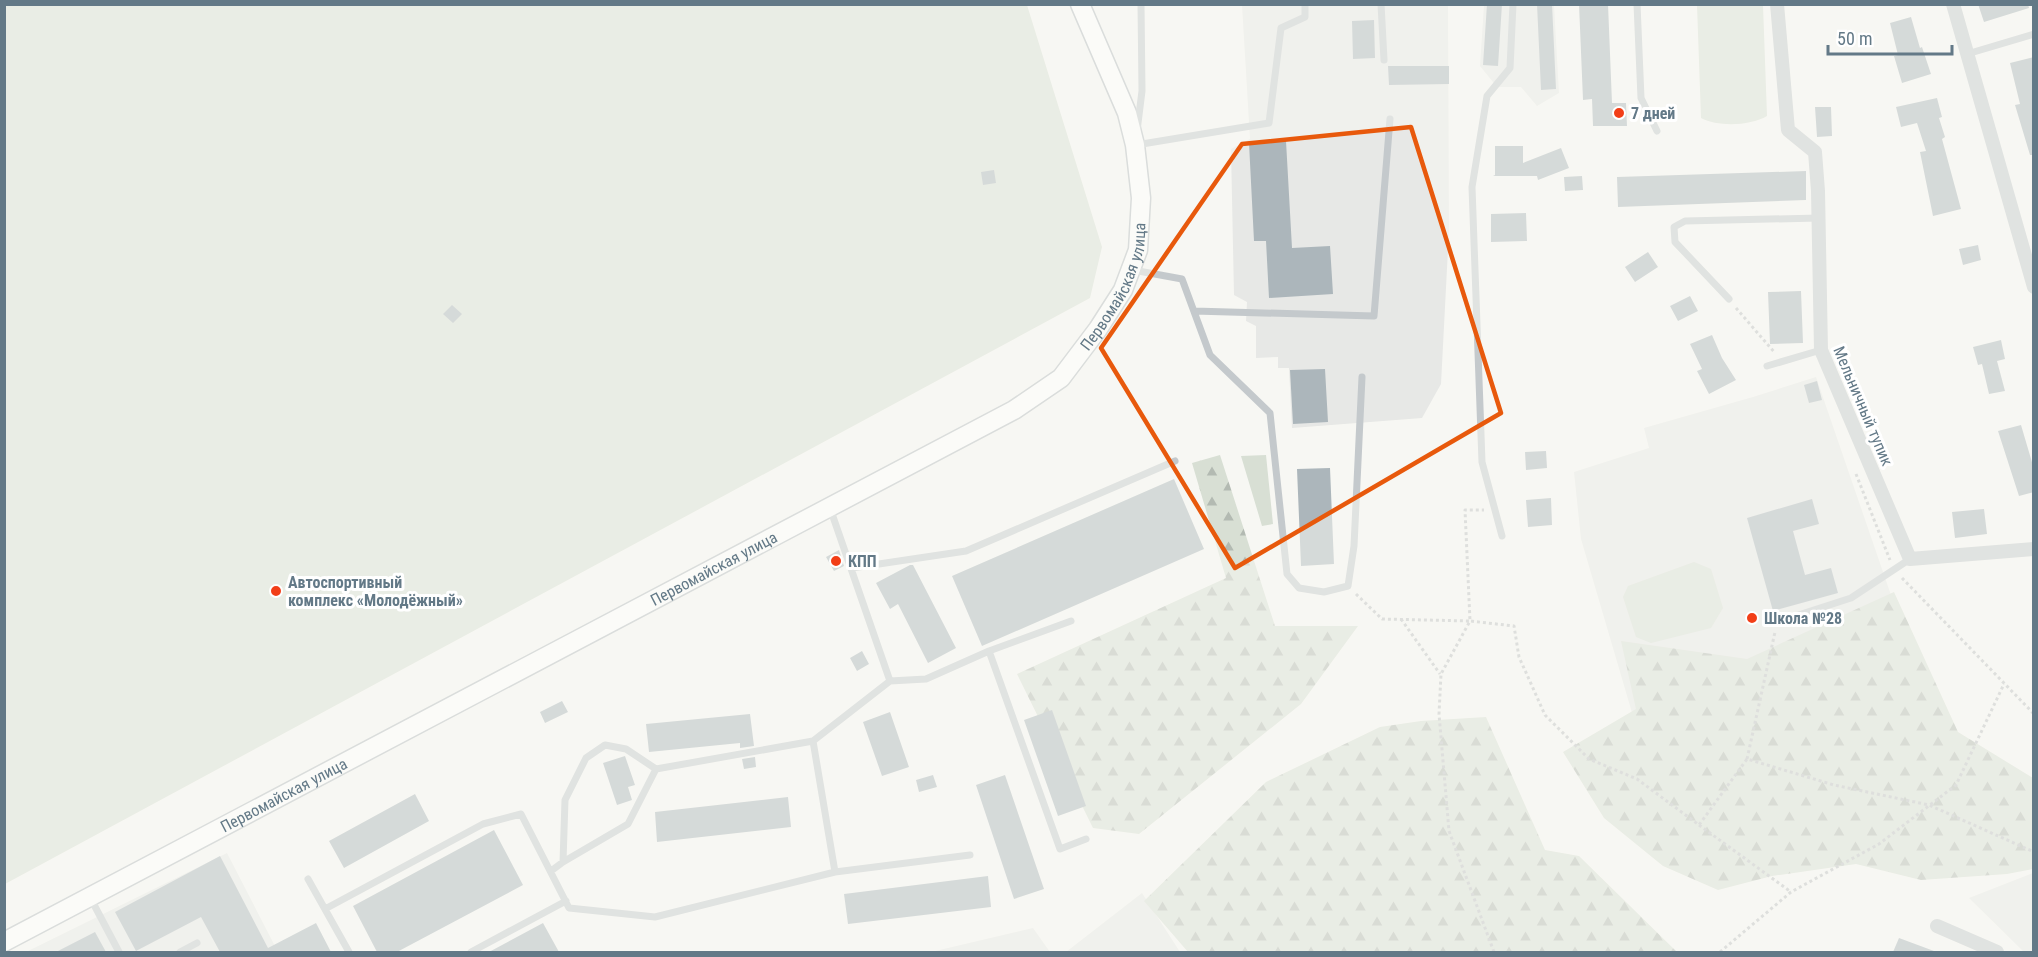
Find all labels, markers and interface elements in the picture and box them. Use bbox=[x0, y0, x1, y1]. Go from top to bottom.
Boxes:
scale bar bbox=[1828, 18, 1952, 56]
text: 50 m bbox=[1837, 28, 1872, 49]
place label: 7 дней bbox=[1631, 104, 1675, 123]
marker: 7 дней bbox=[1612, 106, 1626, 120]
street label: Первомайская улица bbox=[1076, 222, 1149, 354]
street label: Мельничный тупик bbox=[1829, 343, 1897, 469]
street label: Первомайская улица bbox=[647, 527, 780, 609]
place label: КПП bbox=[848, 552, 877, 571]
marker: КПП bbox=[829, 554, 843, 568]
place label: Автоспортивный комплекс «Молодёжный» bbox=[288, 573, 463, 610]
marker: Автоспортивный комплекс «Молодёжный» bbox=[269, 584, 283, 598]
place label: Школа №28 bbox=[1764, 609, 1842, 628]
marker: Школа №28 bbox=[1745, 611, 1759, 625]
street label: Первомайская улица bbox=[217, 754, 350, 836]

